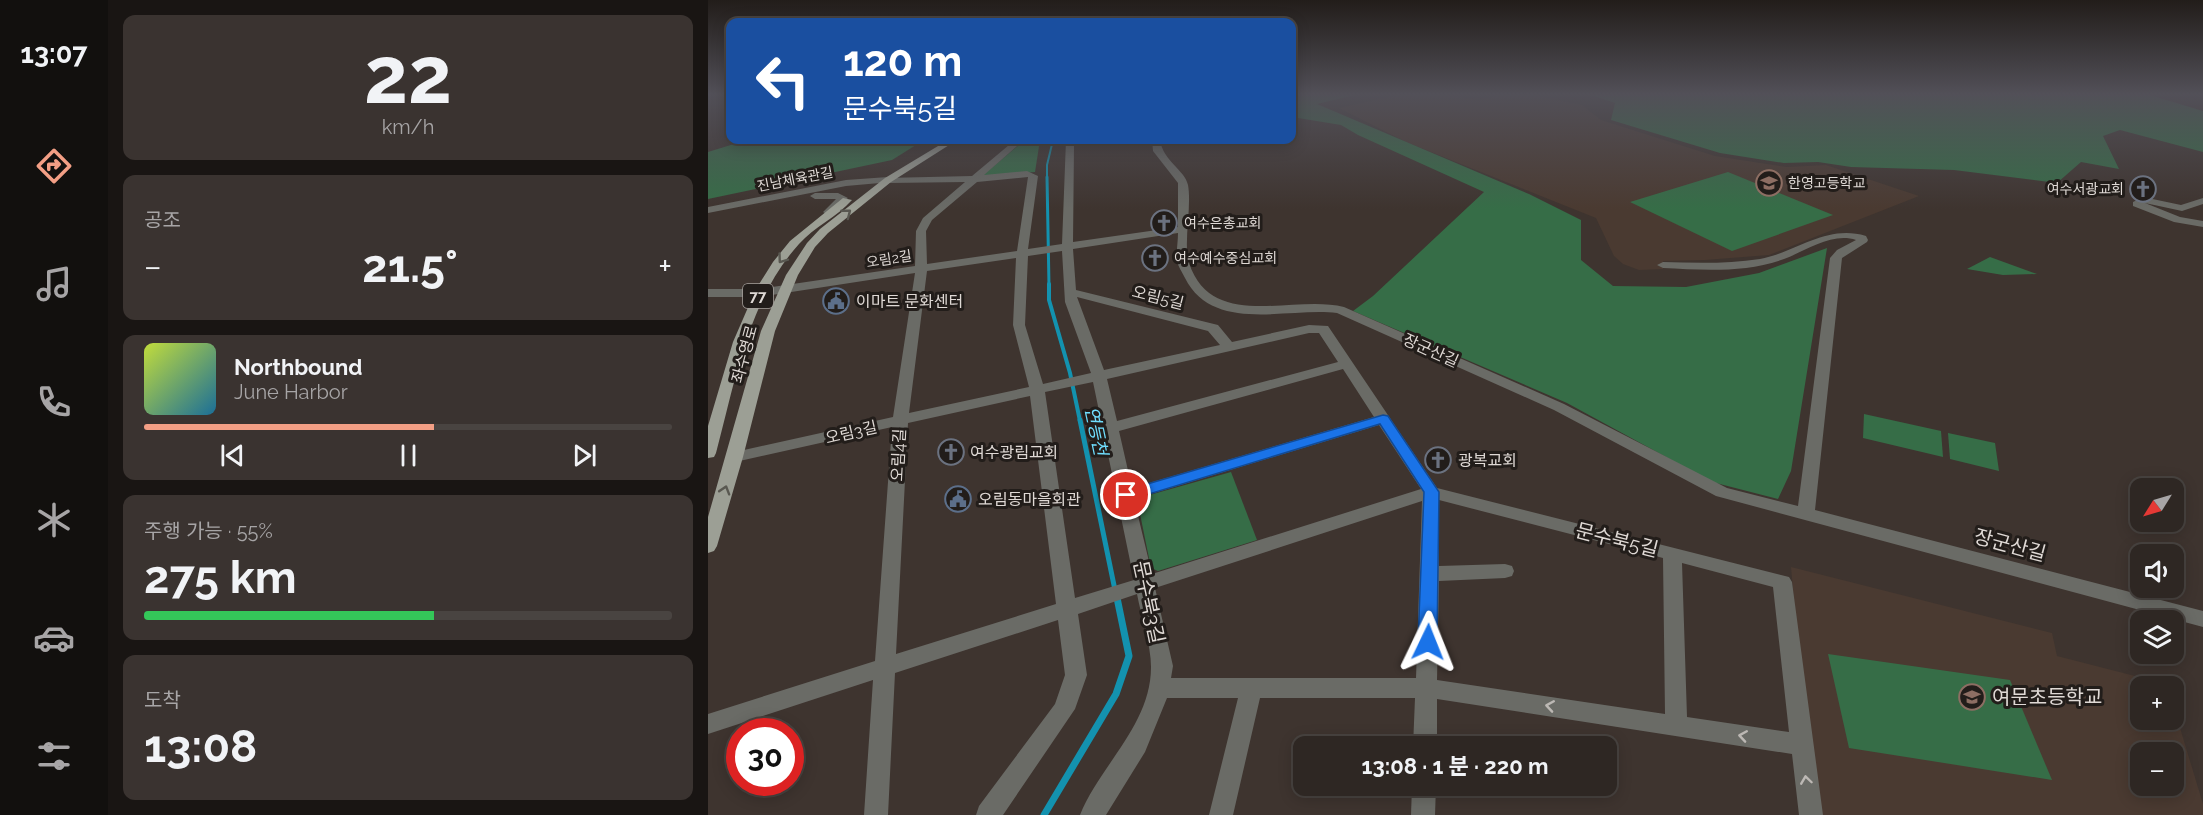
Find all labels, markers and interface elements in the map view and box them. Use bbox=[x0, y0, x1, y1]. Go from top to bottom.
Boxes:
text: 22 bbox=[364, 30, 452, 121]
text: 120 m bbox=[843, 37, 962, 86]
text: 13:07 bbox=[21, 38, 87, 69]
icon: left bbox=[744, 42, 822, 120]
text: 문수북5길 bbox=[843, 93, 957, 124]
text: km/h bbox=[382, 115, 434, 139]
icon: directions bbox=[33, 145, 75, 187]
street label: 진남체육관길 bbox=[756, 164, 834, 194]
school or university icon: 한영고등학교 bbox=[1754, 168, 1784, 198]
church icon: 여수서광교회 bbox=[2128, 174, 2158, 204]
place label: 한영고등학교 bbox=[1788, 175, 1865, 191]
place label: 여수서광교회 bbox=[2047, 181, 2124, 197]
text: 공조 bbox=[144, 208, 181, 232]
church icon: 여수은총교회 bbox=[1149, 208, 1179, 238]
one-way arrow bbox=[840, 209, 851, 220]
place label: 여수은총교회 bbox=[1184, 215, 1261, 231]
text: 21.5° bbox=[362, 240, 458, 293]
church icon: 여수예수중심교회 bbox=[1140, 243, 1170, 273]
text: − bbox=[144, 247, 162, 286]
text: + bbox=[658, 247, 672, 286]
street label: 오림2길 bbox=[865, 248, 913, 270]
place label: 여수예수중심교회 bbox=[1174, 250, 1277, 266]
one-way arrow bbox=[778, 253, 789, 264]
icon: music bbox=[33, 263, 75, 305]
street label: 오림5길 bbox=[1130, 282, 1186, 313]
road number: 77 bbox=[743, 284, 773, 308]
public building icon: 이마트 문화센터 bbox=[821, 286, 851, 316]
place label: 이마트 문화센터 bbox=[856, 292, 963, 311]
street label: 좌수영로 bbox=[728, 323, 761, 385]
street label: 장군산길 bbox=[1400, 330, 1462, 371]
text: Northbound bbox=[234, 354, 363, 380]
text: June Harbor bbox=[234, 380, 348, 404]
icon: phone bbox=[33, 381, 75, 423]
water label: 연등천 bbox=[1081, 404, 1112, 460]
street label: 오림3길 bbox=[823, 417, 879, 448]
street label: 오림4길 bbox=[888, 428, 909, 482]
church icon: 여수광림교회 bbox=[936, 437, 966, 467]
icon: previous bbox=[216, 439, 249, 472]
icon: pause bbox=[392, 439, 425, 472]
icon: next bbox=[568, 439, 601, 472]
place label: 여수광림교회 bbox=[970, 443, 1058, 462]
church icon: 광복교회 bbox=[1423, 445, 1453, 475]
place label: 광복교회 bbox=[1458, 451, 1517, 470]
pin bbox=[1100, 469, 1151, 520]
icon: arrive bbox=[1109, 478, 1142, 511]
north arrow bbox=[2130, 478, 2184, 532]
map controls bbox=[2130, 478, 2184, 796]
public building icon: 오림동마을회관 bbox=[943, 484, 973, 514]
one-way arrow bbox=[718, 486, 730, 496]
place label: 오림동마을회관 bbox=[978, 490, 1081, 509]
icon: climate bbox=[33, 499, 75, 541]
street label: 문수북5길 bbox=[1573, 518, 1661, 562]
text: 주행 가능 · 55% bbox=[144, 519, 273, 543]
street label: 장군산길 bbox=[1971, 524, 2049, 566]
button: sound bbox=[2130, 544, 2184, 598]
text: 275 km bbox=[144, 551, 297, 604]
street label: 문수북3길 bbox=[1129, 558, 1169, 646]
position arrow bbox=[1396, 610, 1460, 674]
button: layers bbox=[2130, 610, 2184, 664]
icon: car bbox=[33, 617, 75, 659]
button: + bbox=[2130, 676, 2184, 730]
school or university icon: 여문초등학교 bbox=[1957, 682, 1987, 712]
place label: 여문초등학교 bbox=[1992, 685, 2102, 709]
text: 도착 bbox=[144, 688, 181, 712]
one-way arrow bbox=[1546, 701, 1555, 713]
speed limit sign: 30 bbox=[726, 718, 804, 796]
text: 13:08 bbox=[144, 720, 257, 773]
one-way arrow bbox=[1738, 730, 1748, 742]
icon: filters bbox=[33, 735, 75, 777]
button: − bbox=[2130, 742, 2184, 796]
text: 13:08 · 1 분 · 220 m bbox=[1362, 753, 1548, 779]
one-way arrow bbox=[1801, 775, 1813, 784]

